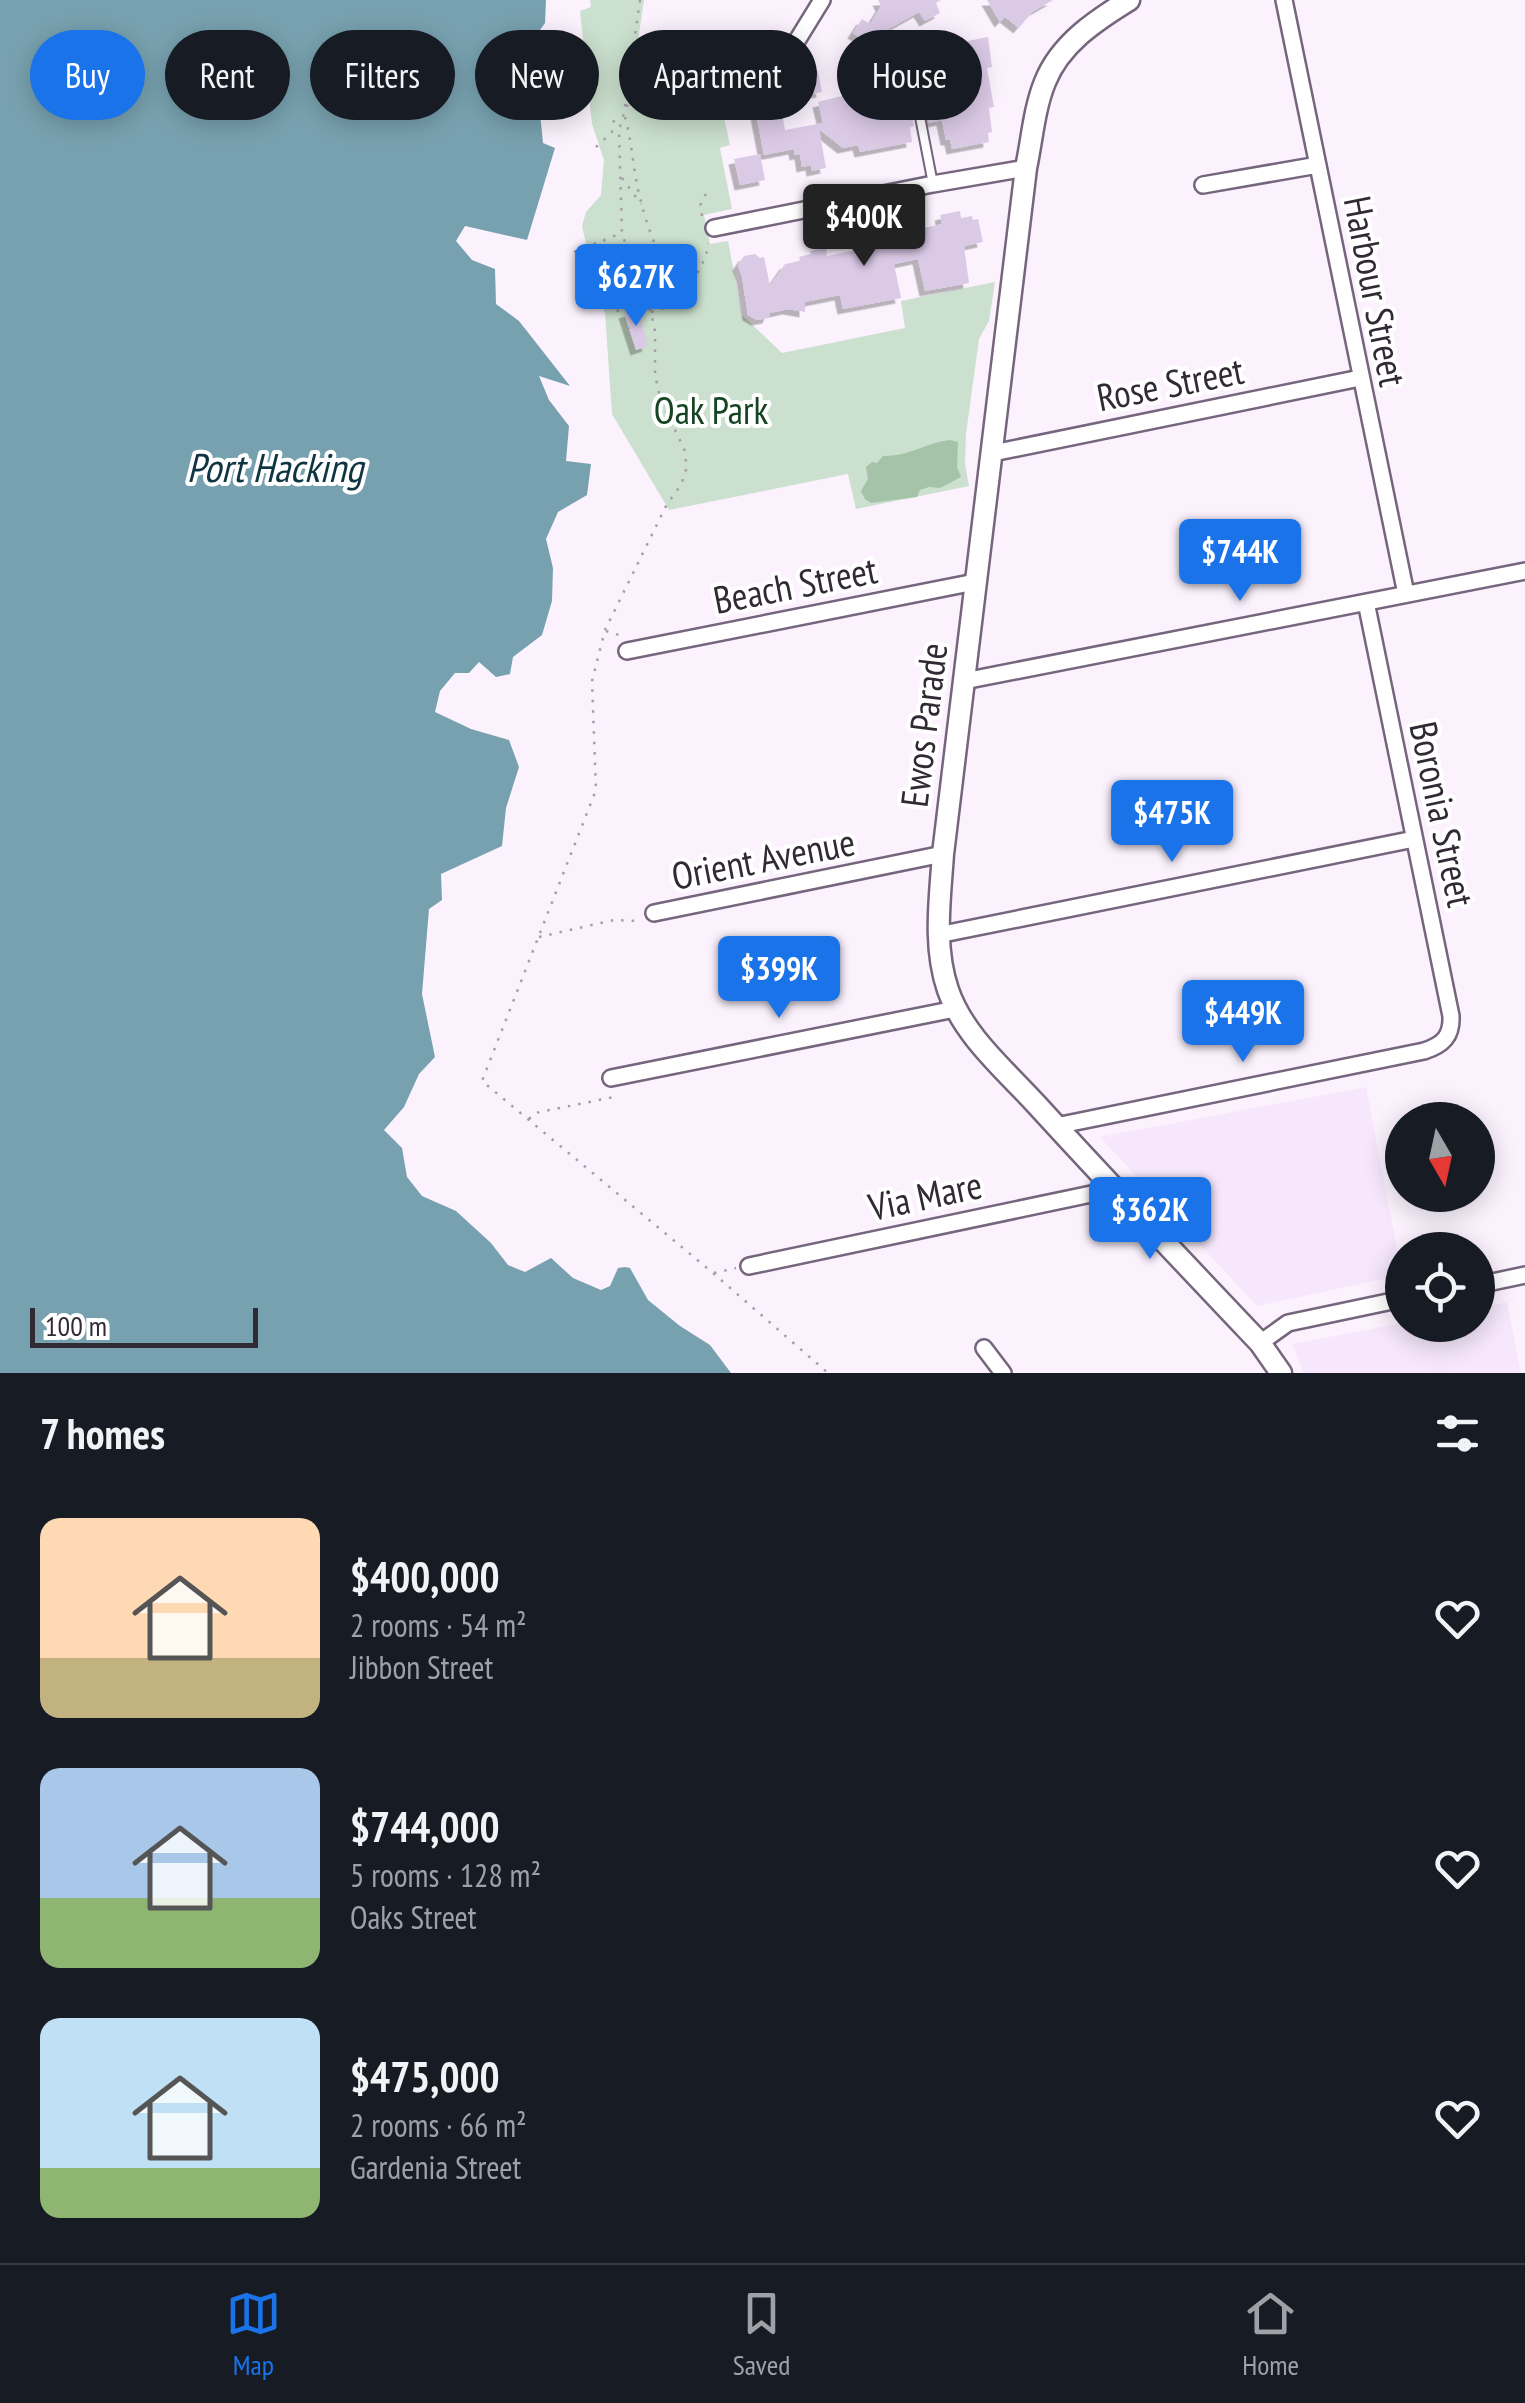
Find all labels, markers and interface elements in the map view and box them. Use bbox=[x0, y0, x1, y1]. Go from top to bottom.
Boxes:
chip: Buy bbox=[30, 30, 145, 120]
chip: Rent bbox=[165, 30, 290, 120]
chip: Filters bbox=[310, 30, 455, 120]
chip: New bbox=[475, 30, 599, 120]
chip: Apartment bbox=[619, 30, 817, 120]
chip: House bbox=[837, 30, 982, 120]
pin: $400K bbox=[794, 184, 934, 269]
street label: Harbour Street bbox=[1334, 192, 1419, 391]
text: $400K bbox=[825, 195, 903, 237]
pin: $627K bbox=[566, 244, 706, 329]
text: $627K bbox=[597, 255, 675, 297]
street label: Rose Street bbox=[1092, 345, 1248, 421]
park label: Oak Park bbox=[654, 385, 768, 434]
water label: Port Hacking bbox=[187, 441, 366, 493]
pin: $744K bbox=[1170, 519, 1310, 604]
text: $744K bbox=[1201, 530, 1279, 572]
street label: Beach Street bbox=[709, 544, 882, 624]
street label: Ewos Parade bbox=[889, 640, 957, 810]
street label: Boronia Street bbox=[1399, 717, 1487, 912]
pin: $475K bbox=[1102, 780, 1242, 865]
text: $475K bbox=[1133, 791, 1211, 833]
street label: Orient Avenue bbox=[667, 816, 859, 900]
pin: $399K bbox=[709, 936, 849, 1021]
text: $399K bbox=[740, 947, 818, 989]
pin: $449K bbox=[1173, 980, 1313, 1065]
text: $449K bbox=[1204, 991, 1282, 1033]
north arrow bbox=[1385, 1102, 1495, 1212]
map controls bbox=[1385, 1102, 1495, 1342]
street label: Via Mare bbox=[863, 1159, 986, 1231]
pin: $362K bbox=[1080, 1177, 1220, 1262]
text: $362K bbox=[1111, 1188, 1189, 1230]
button: locate bbox=[1385, 1232, 1495, 1342]
scale bar bbox=[30, 1303, 258, 1348]
text: 100 m bbox=[45, 1307, 107, 1344]
text: 7 homes bbox=[40, 1406, 165, 1461]
icon: filters bbox=[1430, 1406, 1485, 1461]
text: $400,000 bbox=[350, 1549, 500, 1604]
icon: home bbox=[120, 1558, 240, 1678]
icon: heart bbox=[1430, 1591, 1485, 1646]
text: 2 rooms · 54 m² bbox=[350, 1604, 527, 1646]
text: Jibbon Street bbox=[350, 1646, 493, 1688]
text: $744,000 bbox=[350, 1799, 500, 1854]
icon: home bbox=[120, 1808, 240, 1928]
icon: heart bbox=[1430, 1841, 1485, 1896]
text: 5 rooms · 128 m² bbox=[350, 1854, 541, 1896]
text: Oaks Street bbox=[350, 1896, 477, 1938]
text: $475,000 bbox=[350, 2049, 500, 2104]
icon: home bbox=[120, 2058, 240, 2178]
icon: heart bbox=[1430, 2091, 1485, 2146]
text: 2 rooms · 66 m² bbox=[350, 2104, 527, 2146]
text: Gardenia Street bbox=[350, 2146, 521, 2188]
tab: Map bbox=[226, 2286, 281, 2383]
tab: Saved bbox=[733, 2286, 790, 2383]
tab: Home bbox=[1242, 2286, 1299, 2383]

